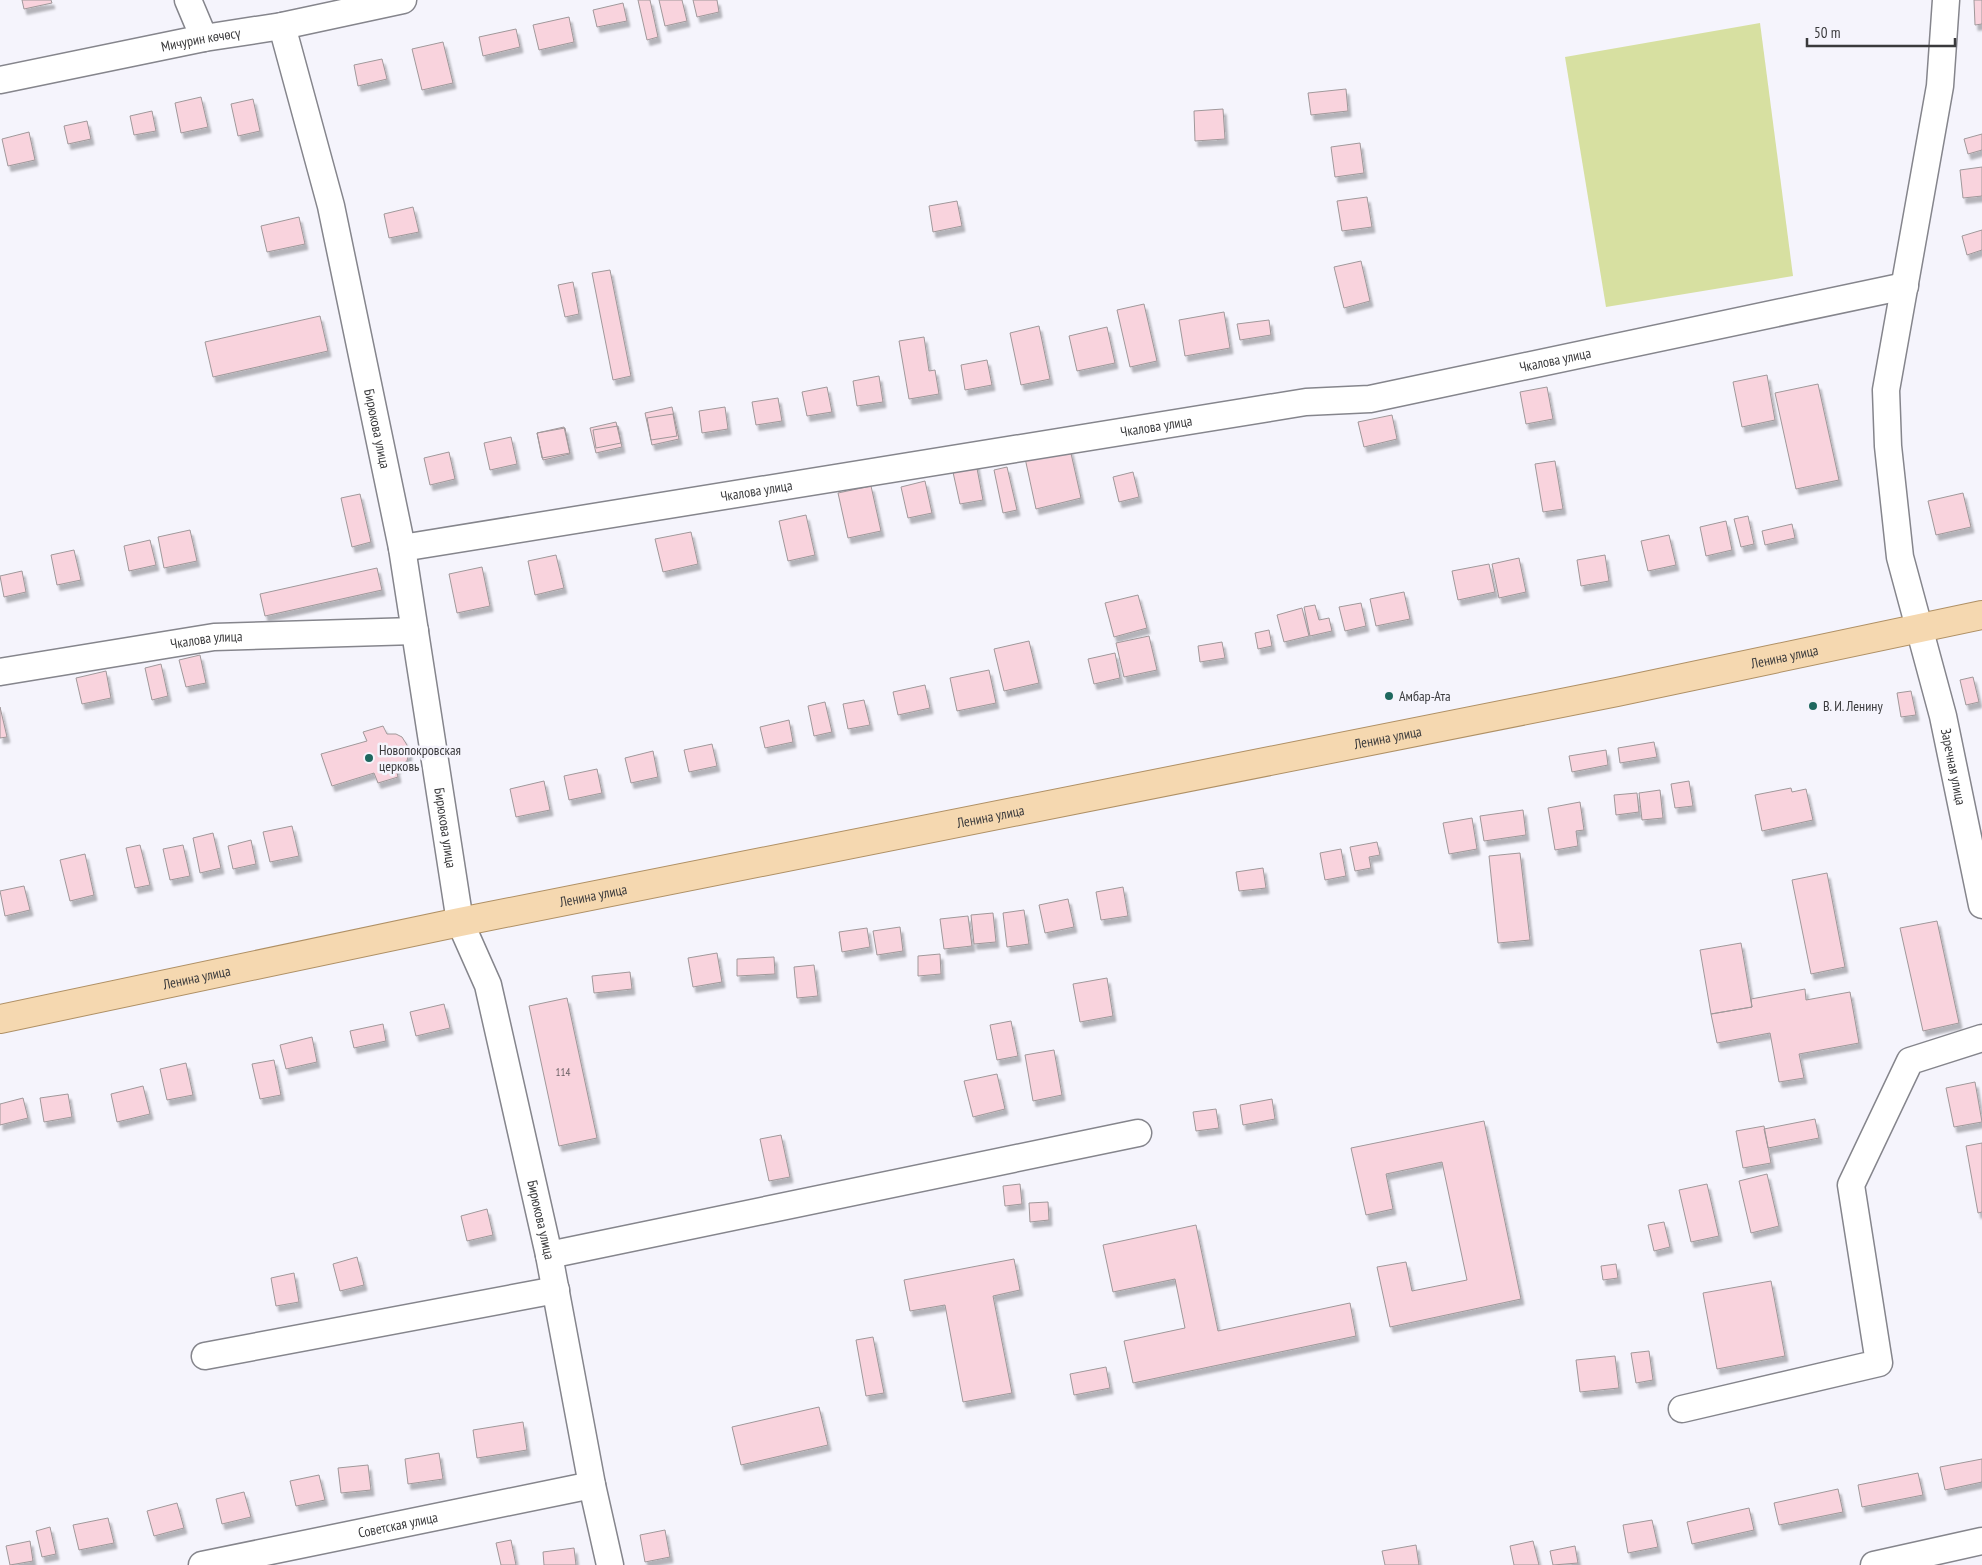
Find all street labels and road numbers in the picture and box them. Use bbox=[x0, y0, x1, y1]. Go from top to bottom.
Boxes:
street label: Мичурин көчөсү bbox=[160, 23, 242, 56]
street label: Чкалова улица bbox=[1518, 344, 1592, 376]
street label: Бирюкова улица bbox=[360, 387, 394, 470]
street label: Чкалова улица bbox=[1119, 412, 1193, 441]
street label: Чкалова улица bbox=[719, 476, 794, 505]
street label: Чкалова улица bbox=[169, 627, 243, 653]
street label: Ленина улица bbox=[1748, 641, 1820, 673]
street label: Ленина улица bbox=[1351, 722, 1423, 753]
street label: Заречная улица bbox=[1937, 727, 1970, 807]
street label: Бирюкова улица bbox=[430, 786, 460, 869]
street label: Ленина улица bbox=[954, 801, 1026, 832]
street label: Ленина улица bbox=[557, 880, 629, 911]
street label: Ленина улица bbox=[160, 962, 232, 994]
street label: Бирюкова улица bbox=[523, 1178, 559, 1261]
street label: Советская улица bbox=[356, 1508, 439, 1542]

